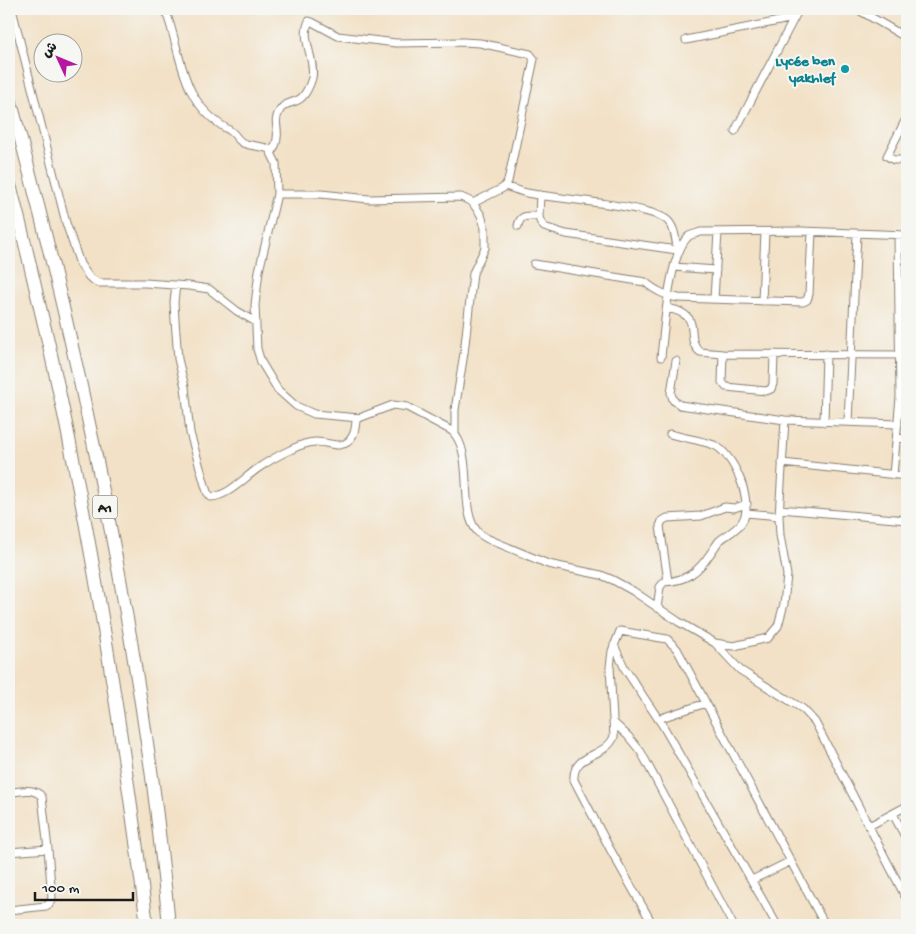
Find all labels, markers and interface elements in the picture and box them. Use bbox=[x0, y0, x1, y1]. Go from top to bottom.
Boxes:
north arrow bbox=[32, 32, 82, 82]
text: ش bbox=[39, 39, 62, 62]
place label: Lycée ben yakhlef bbox=[775, 53, 836, 88]
marker: Lycée ben yakhlef bbox=[839, 63, 851, 75]
road number: A1 bbox=[92, 496, 118, 518]
scale bar bbox=[35, 869, 132, 901]
text: 100 m bbox=[41, 880, 80, 898]

